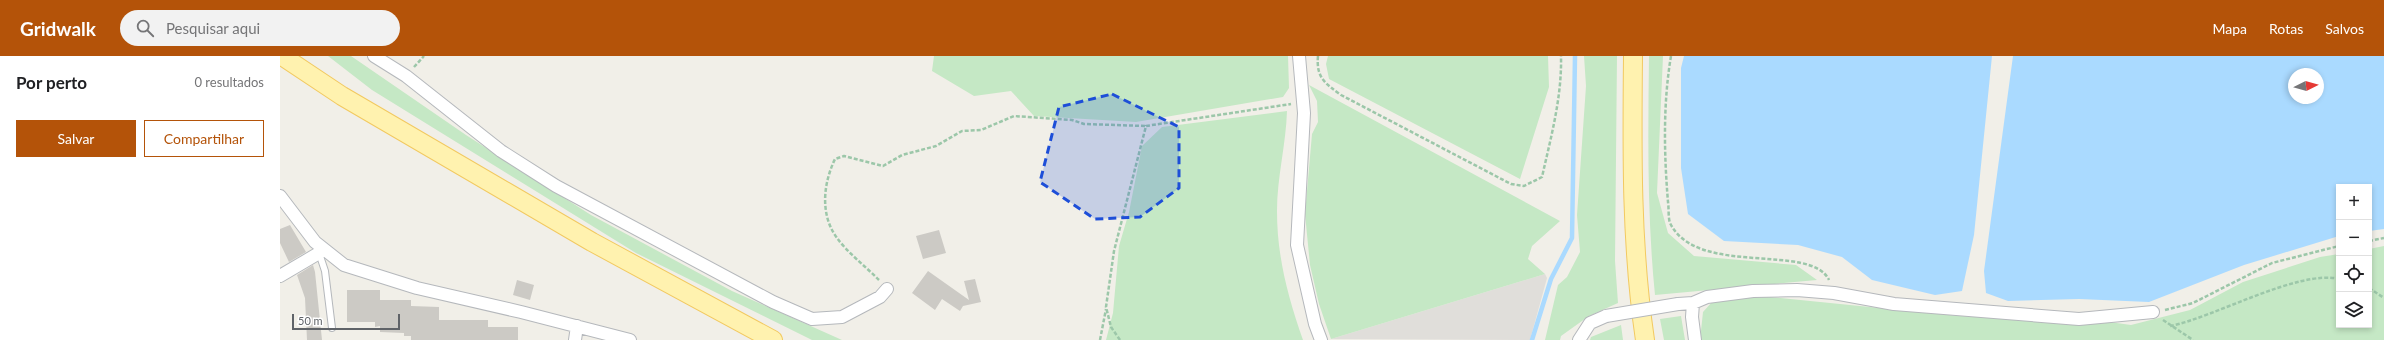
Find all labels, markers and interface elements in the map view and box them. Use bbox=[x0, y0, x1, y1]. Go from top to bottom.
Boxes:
search box bbox=[120, 10, 400, 46]
text: Gridwalk bbox=[20, 17, 96, 40]
icon: search bbox=[134, 17, 156, 39]
text: Pesquisar aqui bbox=[166, 19, 260, 37]
text: Mapa bbox=[2212, 20, 2247, 37]
text: Rotas bbox=[2269, 20, 2303, 37]
text: Salvos bbox=[2325, 20, 2364, 37]
north arrow bbox=[2288, 68, 2324, 104]
text: Por perto bbox=[16, 72, 87, 93]
text: 0 resultados bbox=[194, 74, 264, 90]
button: Salvar bbox=[16, 120, 136, 157]
button: Compartilhar bbox=[144, 120, 264, 157]
map controls bbox=[2336, 184, 2372, 328]
button: + bbox=[2336, 184, 2372, 220]
button: − bbox=[2336, 220, 2372, 256]
button: locate bbox=[2336, 256, 2372, 292]
button: layers bbox=[2336, 292, 2372, 328]
scale bar bbox=[292, 312, 400, 331]
text: 50 m bbox=[298, 314, 323, 327]

